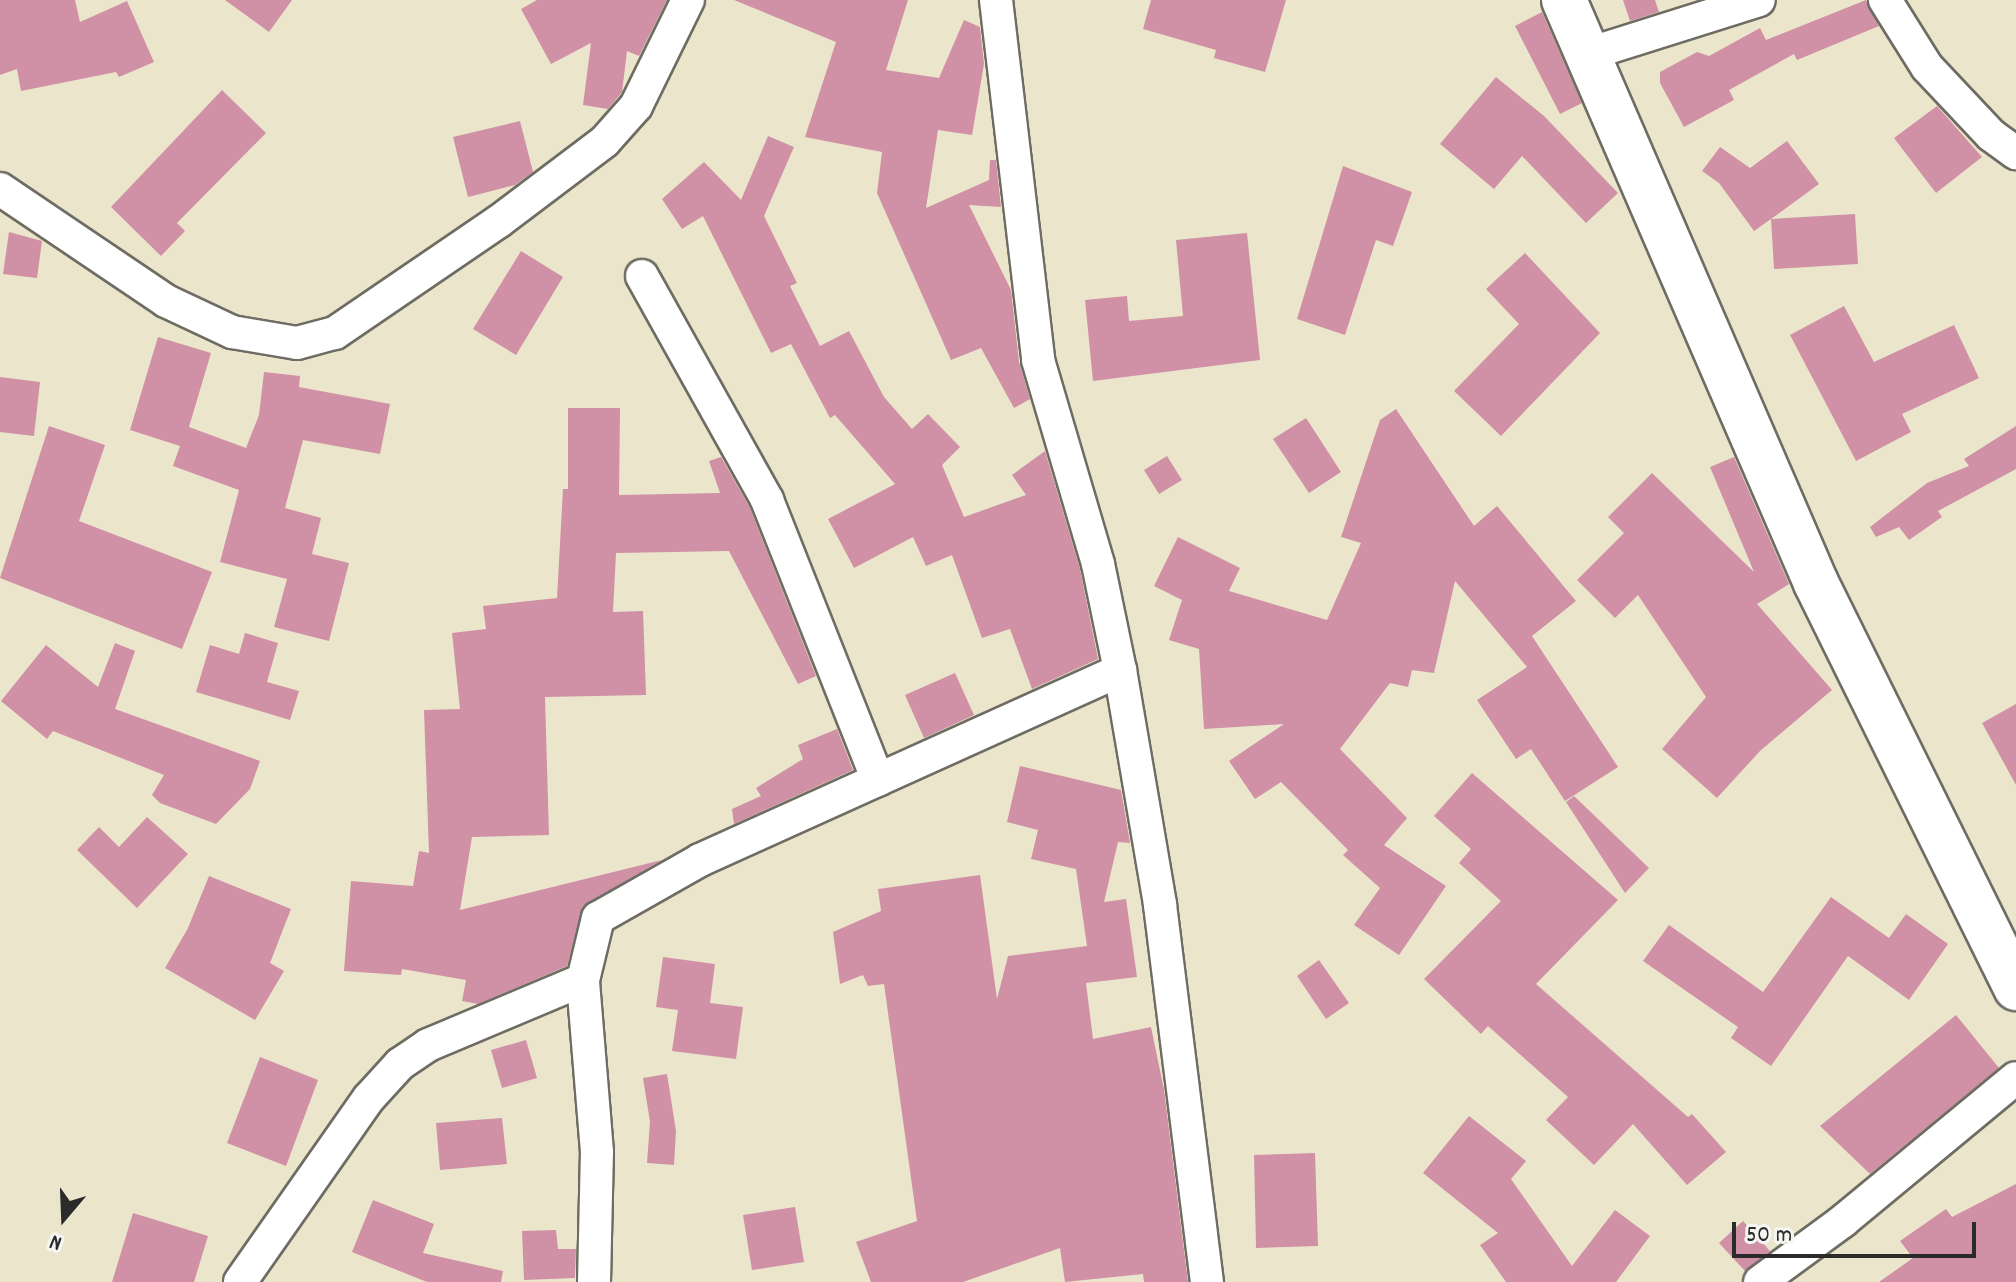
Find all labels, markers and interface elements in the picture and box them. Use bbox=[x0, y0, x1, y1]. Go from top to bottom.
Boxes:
north arrow bbox=[24, 1178, 104, 1258]
scale bar bbox=[1736, 1206, 1980, 1256]
text: 50 m bbox=[1746, 1219, 1792, 1253]
text: N bbox=[46, 1225, 66, 1258]

